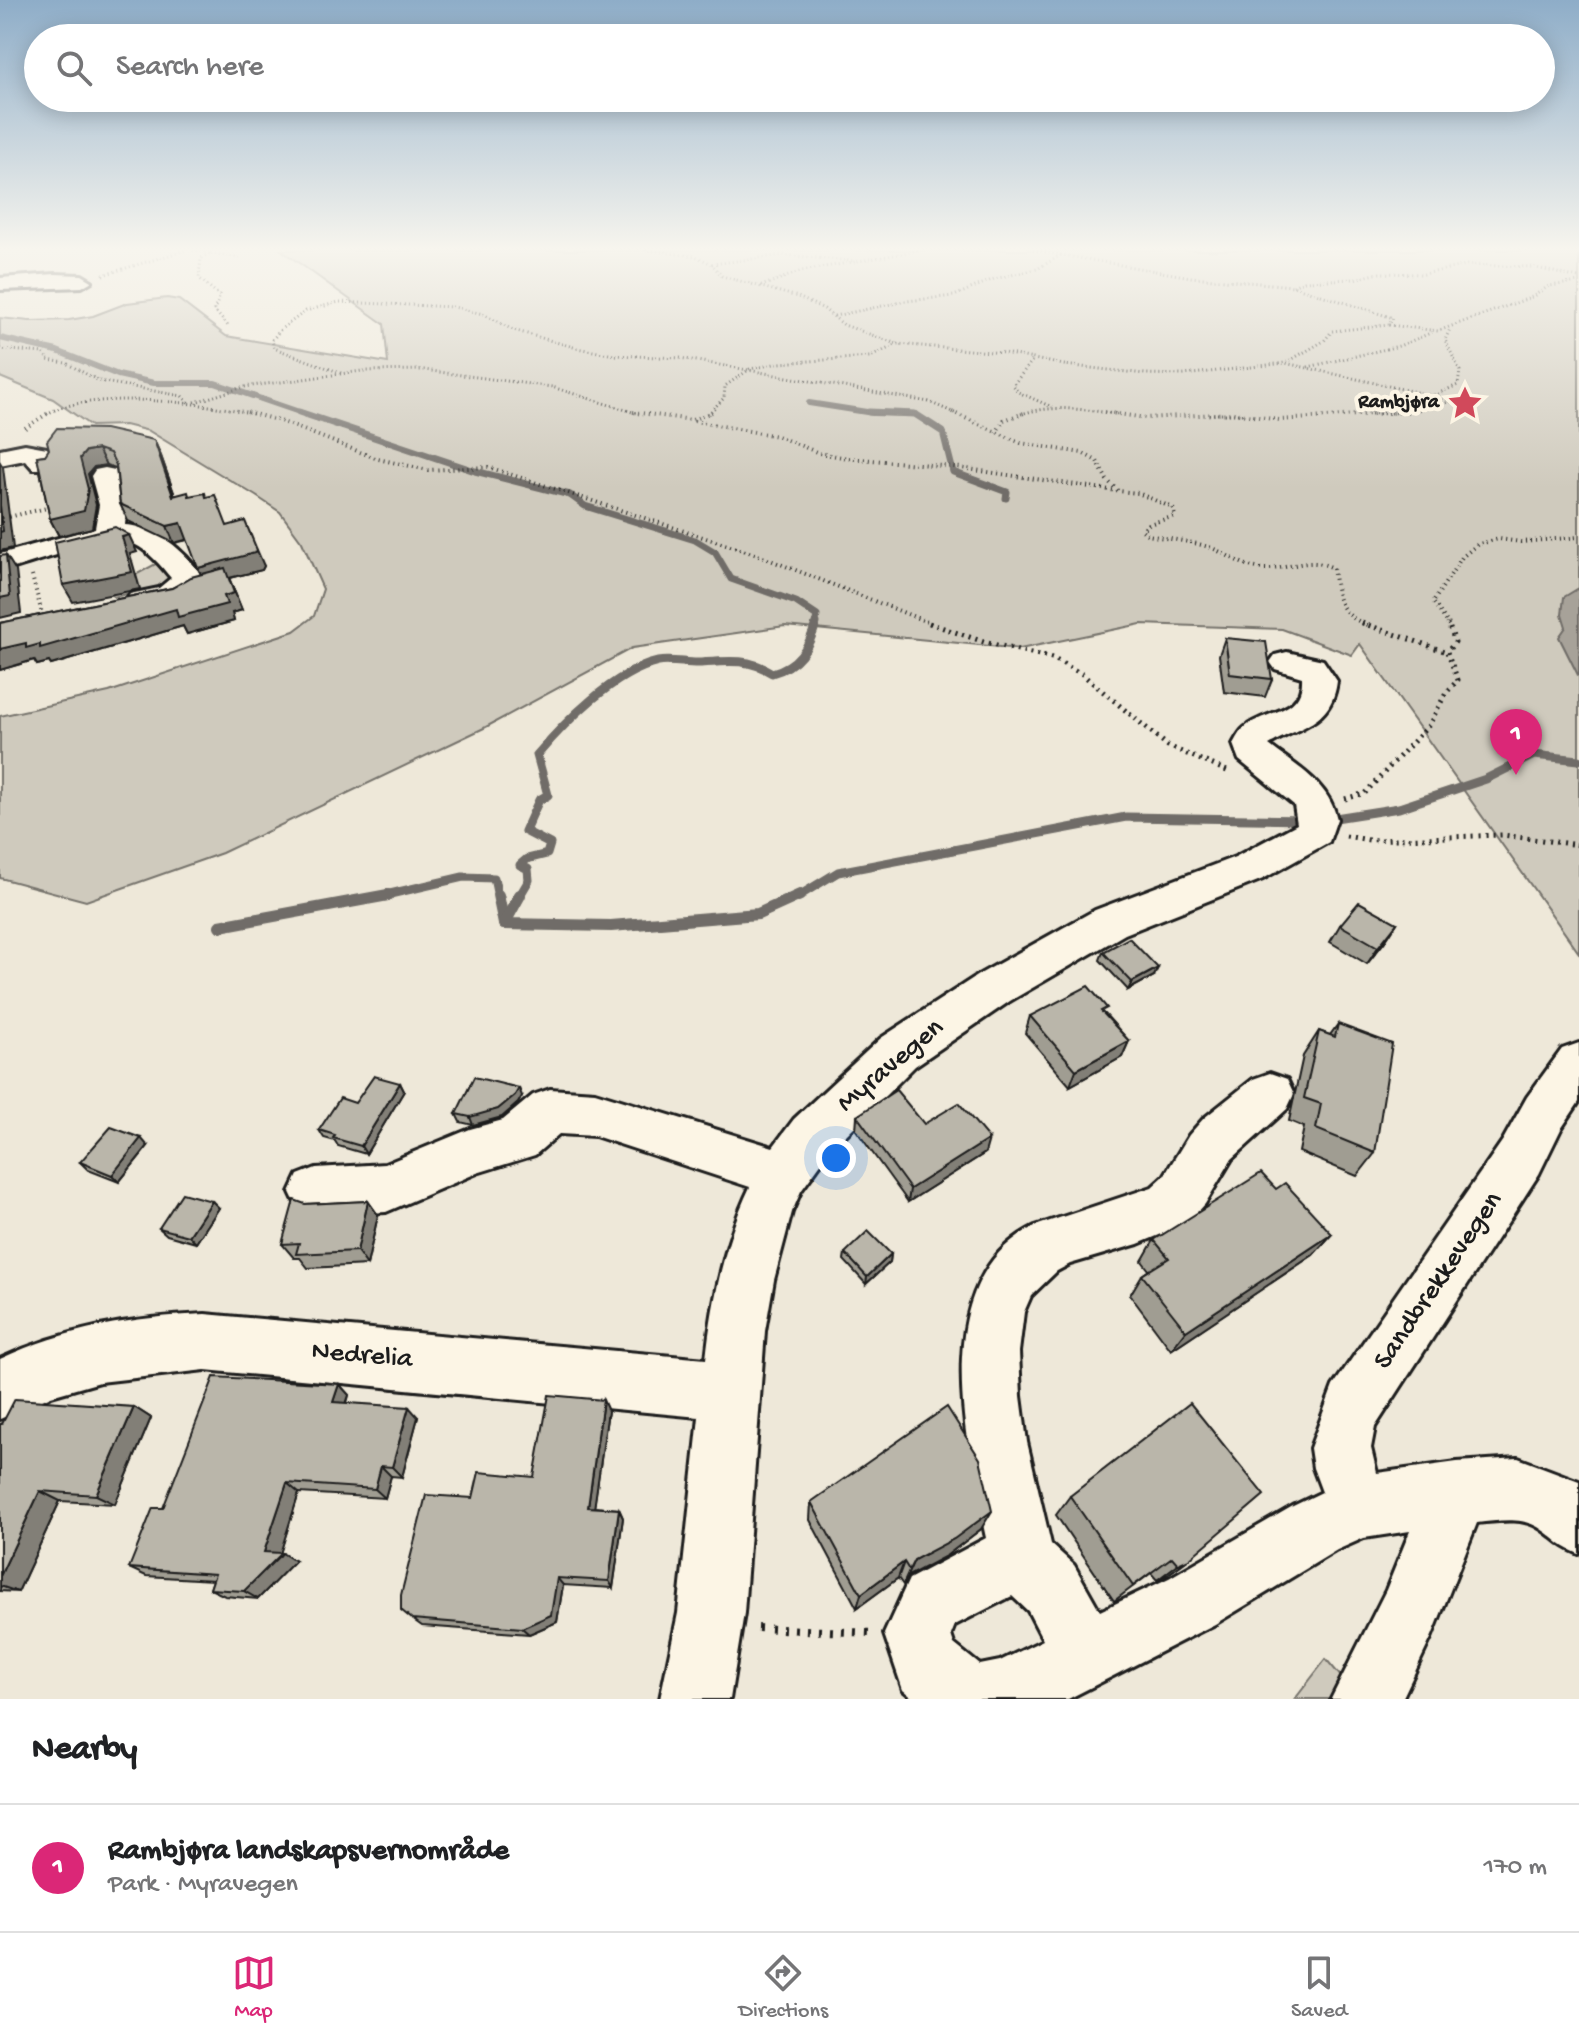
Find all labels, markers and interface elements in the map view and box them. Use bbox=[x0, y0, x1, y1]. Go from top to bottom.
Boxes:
search box bbox=[24, 24, 1555, 112]
icon: search bbox=[52, 46, 96, 90]
text: Search here bbox=[116, 51, 264, 86]
place icon: Rambjøra bbox=[1446, 384, 1484, 422]
place label: Rambjøra bbox=[1357, 392, 1440, 415]
pin: 1 bbox=[1490, 709, 1542, 775]
street label: Myravegen bbox=[831, 1011, 952, 1120]
your location bbox=[816, 1138, 856, 1178]
street label: Sandbrekkevegen bbox=[1367, 1185, 1511, 1376]
street label: Nedrelia bbox=[310, 1335, 415, 1377]
text: Nearby bbox=[32, 1731, 137, 1771]
text: Rambjøra landskapsvernområde bbox=[108, 1835, 509, 1870]
text: 1 bbox=[53, 1853, 63, 1884]
text: 170 m bbox=[1484, 1853, 1547, 1884]
text: Park · Myravegen bbox=[108, 1870, 298, 1901]
tab: Map bbox=[232, 1951, 276, 2025]
tab: Directions bbox=[739, 1951, 828, 2025]
tab: Saved bbox=[1291, 1951, 1347, 2025]

